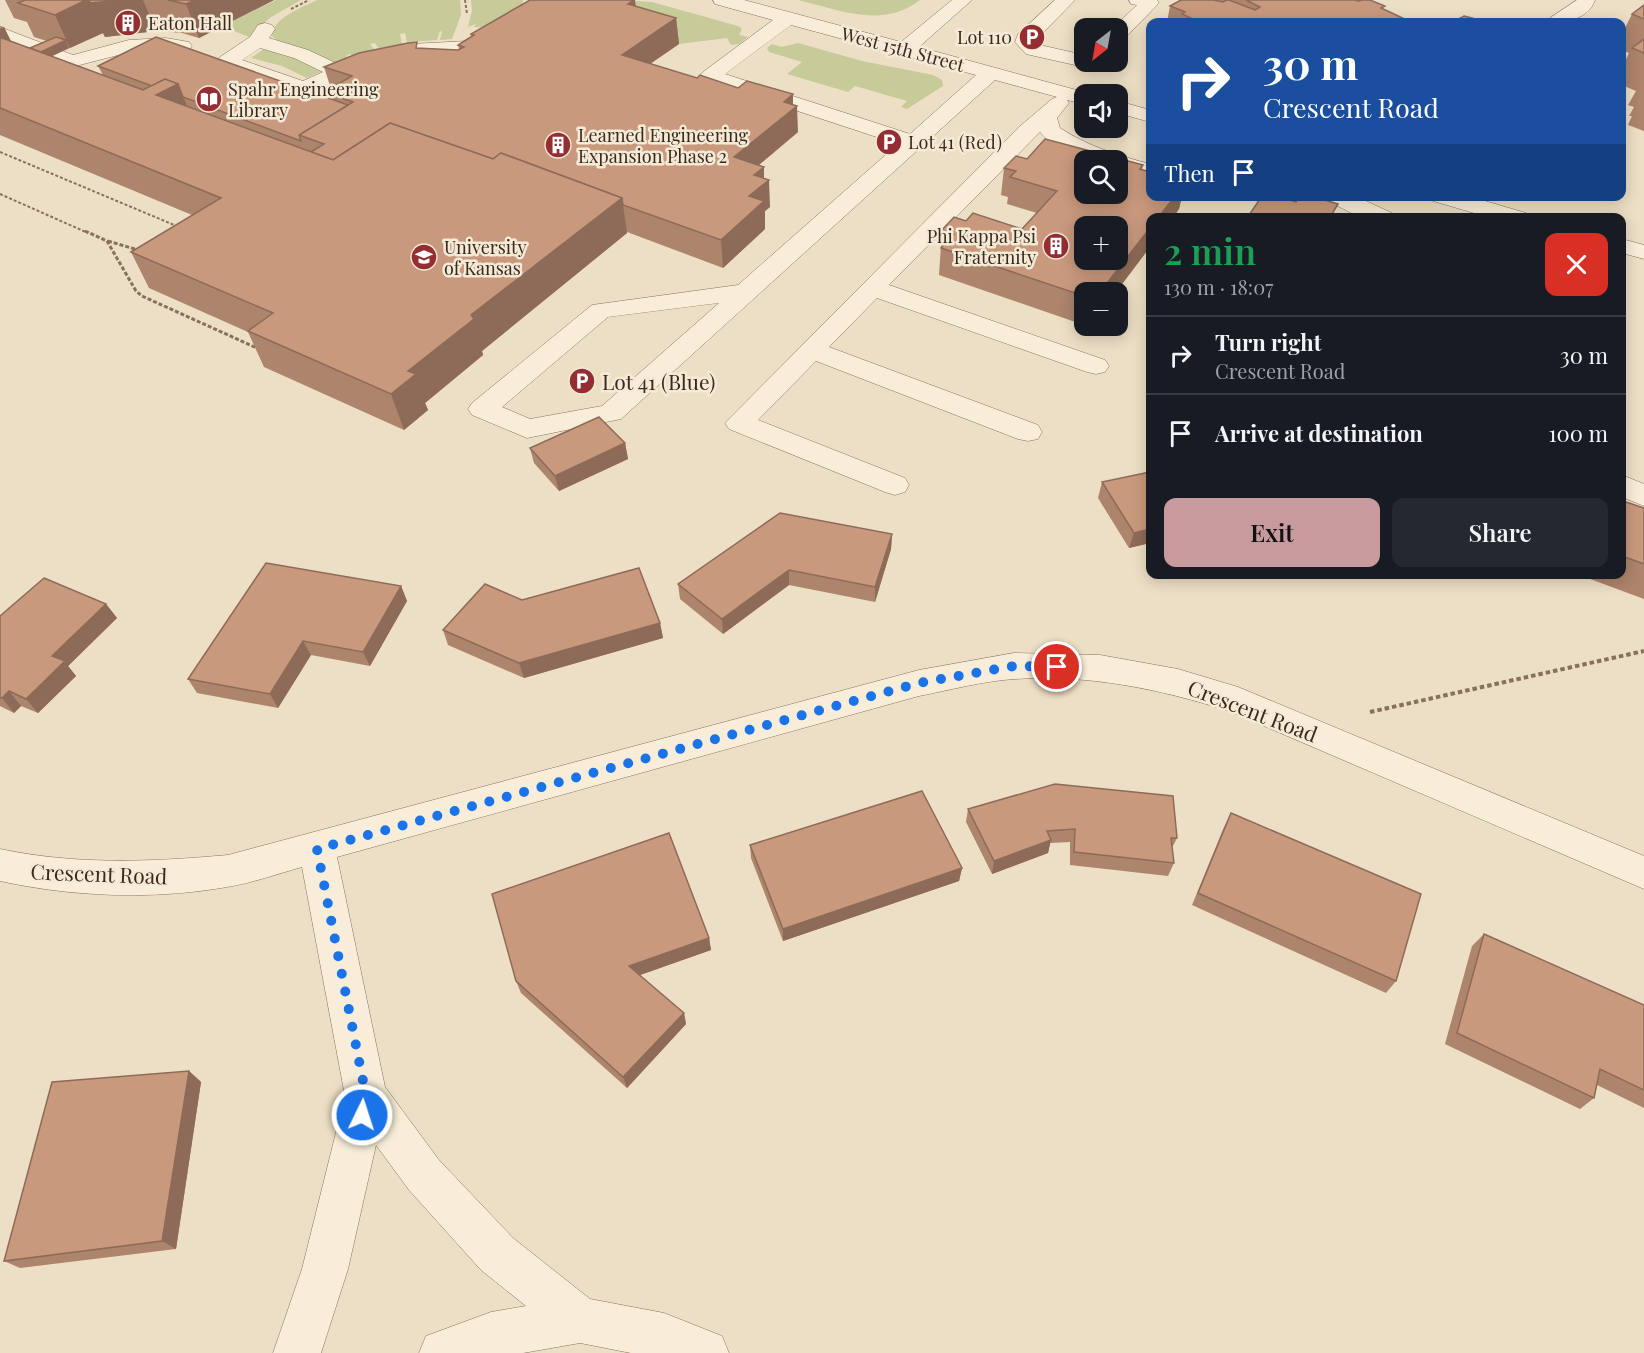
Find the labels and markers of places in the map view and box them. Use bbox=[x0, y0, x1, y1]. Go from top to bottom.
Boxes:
building icon: Eaton Hall bbox=[113, 8, 143, 38]
place label: Eaton Hall bbox=[148, 11, 232, 35]
parking icon: Lot 110 bbox=[1017, 22, 1047, 52]
place label: Lot 110 bbox=[957, 25, 1012, 49]
place label: Spahr Engineering Library bbox=[228, 77, 379, 122]
library icon: Spahr Engineering Library bbox=[194, 84, 224, 114]
place label: Learned Engineering Expansion Phase 2 bbox=[578, 123, 749, 168]
parking icon: Lot 41 (Red) bbox=[874, 127, 904, 157]
building icon: Learned Engineering Expansion Phase 2 bbox=[543, 130, 573, 160]
place label: Lot 41 (Red) bbox=[908, 130, 1002, 154]
place label: Phi Kappa Psi Fraternity bbox=[927, 224, 1036, 269]
building icon: Phi Kappa Psi Fraternity bbox=[1041, 231, 1071, 261]
place label: University of Kansas bbox=[444, 235, 527, 280]
school or university icon: University of Kansas bbox=[409, 242, 439, 272]
parking icon: Lot 41 (Blue) bbox=[567, 366, 597, 396]
place label: Lot 41 (Blue) bbox=[602, 367, 715, 395]
pin bbox=[1031, 641, 1082, 692]

